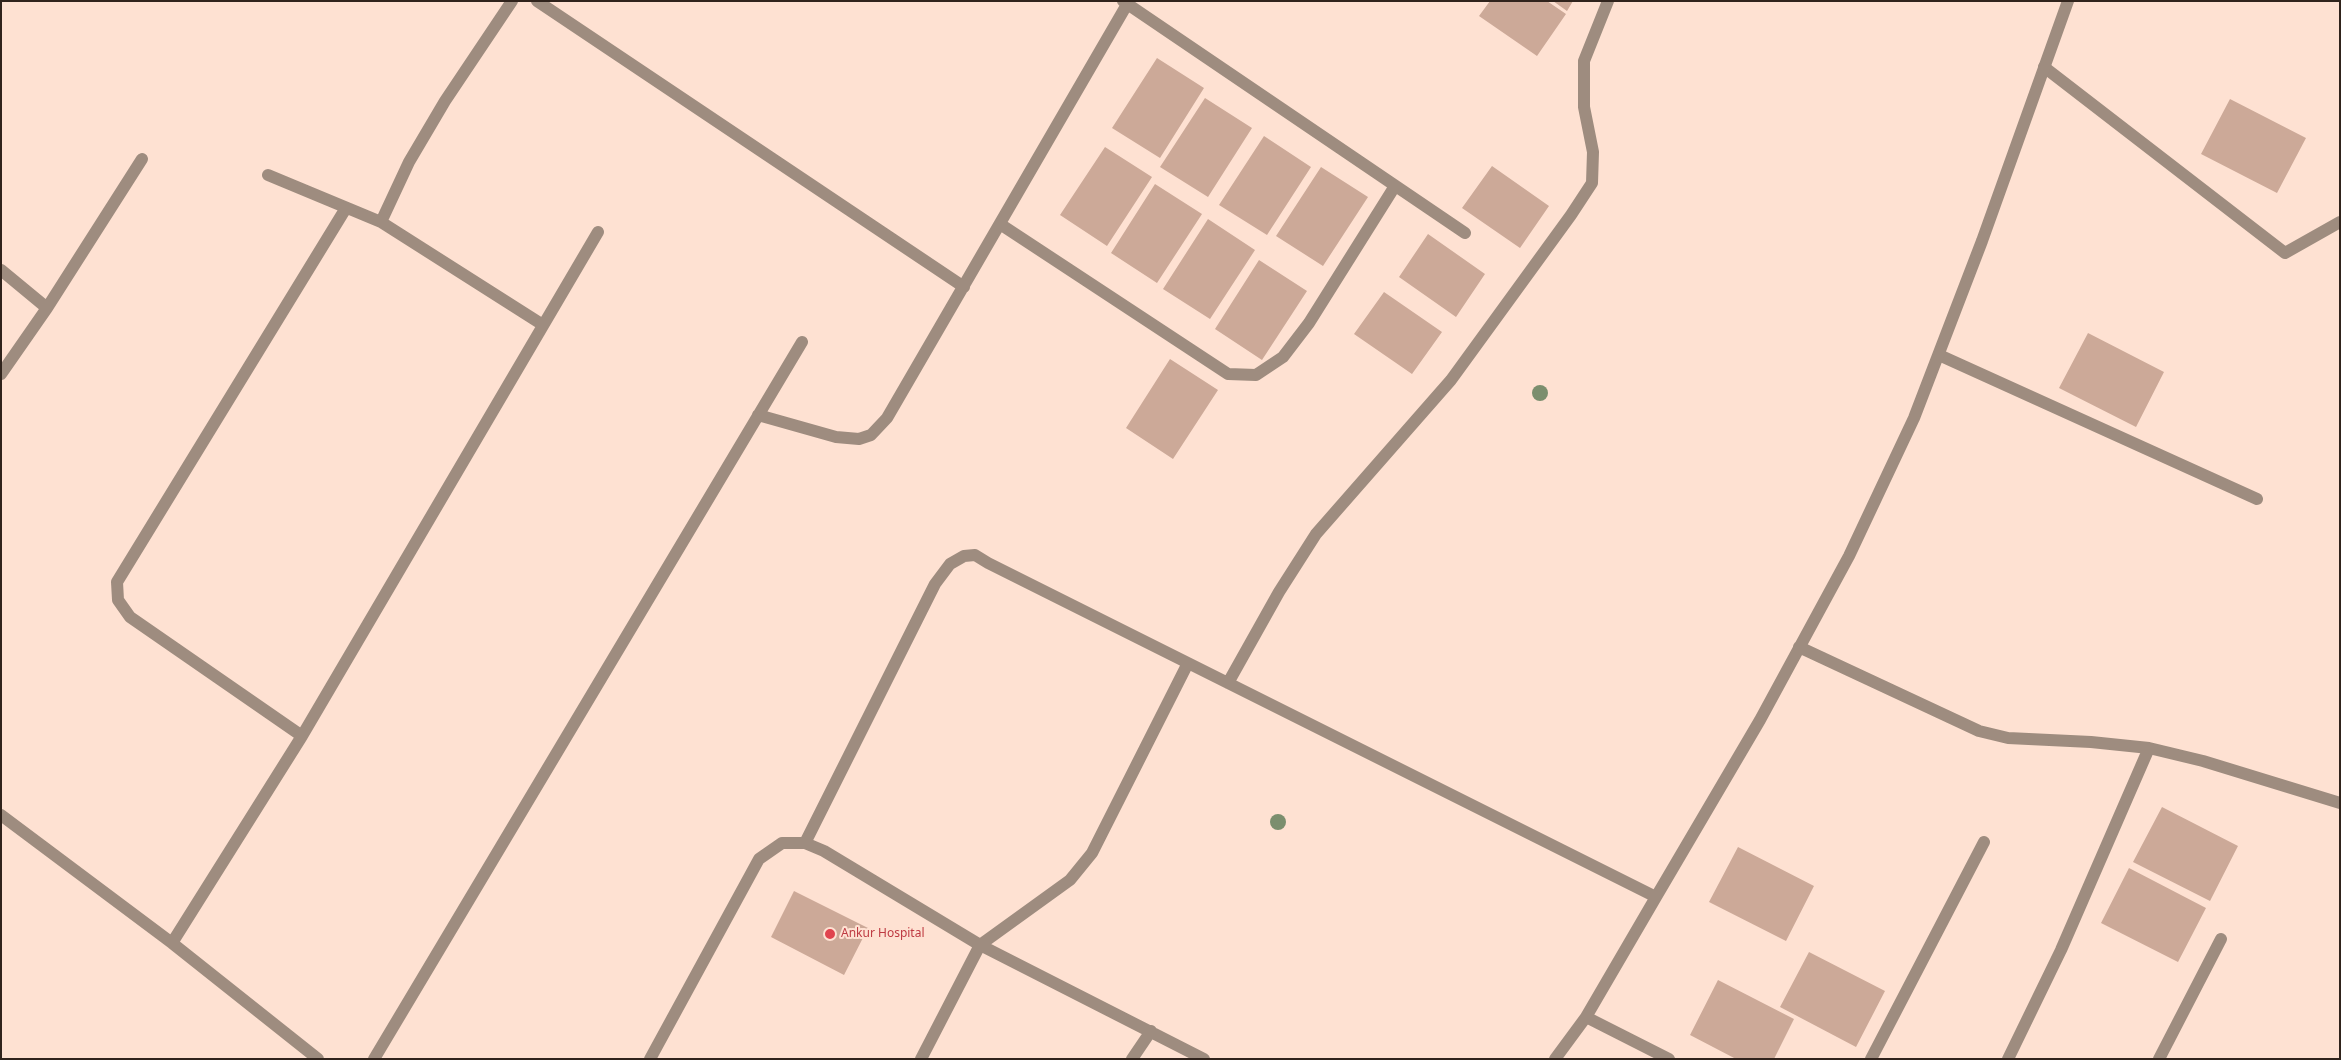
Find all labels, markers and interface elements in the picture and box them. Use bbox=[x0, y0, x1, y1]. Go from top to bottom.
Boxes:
marker: Ankur Hospital bbox=[823, 927, 837, 941]
place label: Ankur Hospital bbox=[841, 927, 925, 941]

